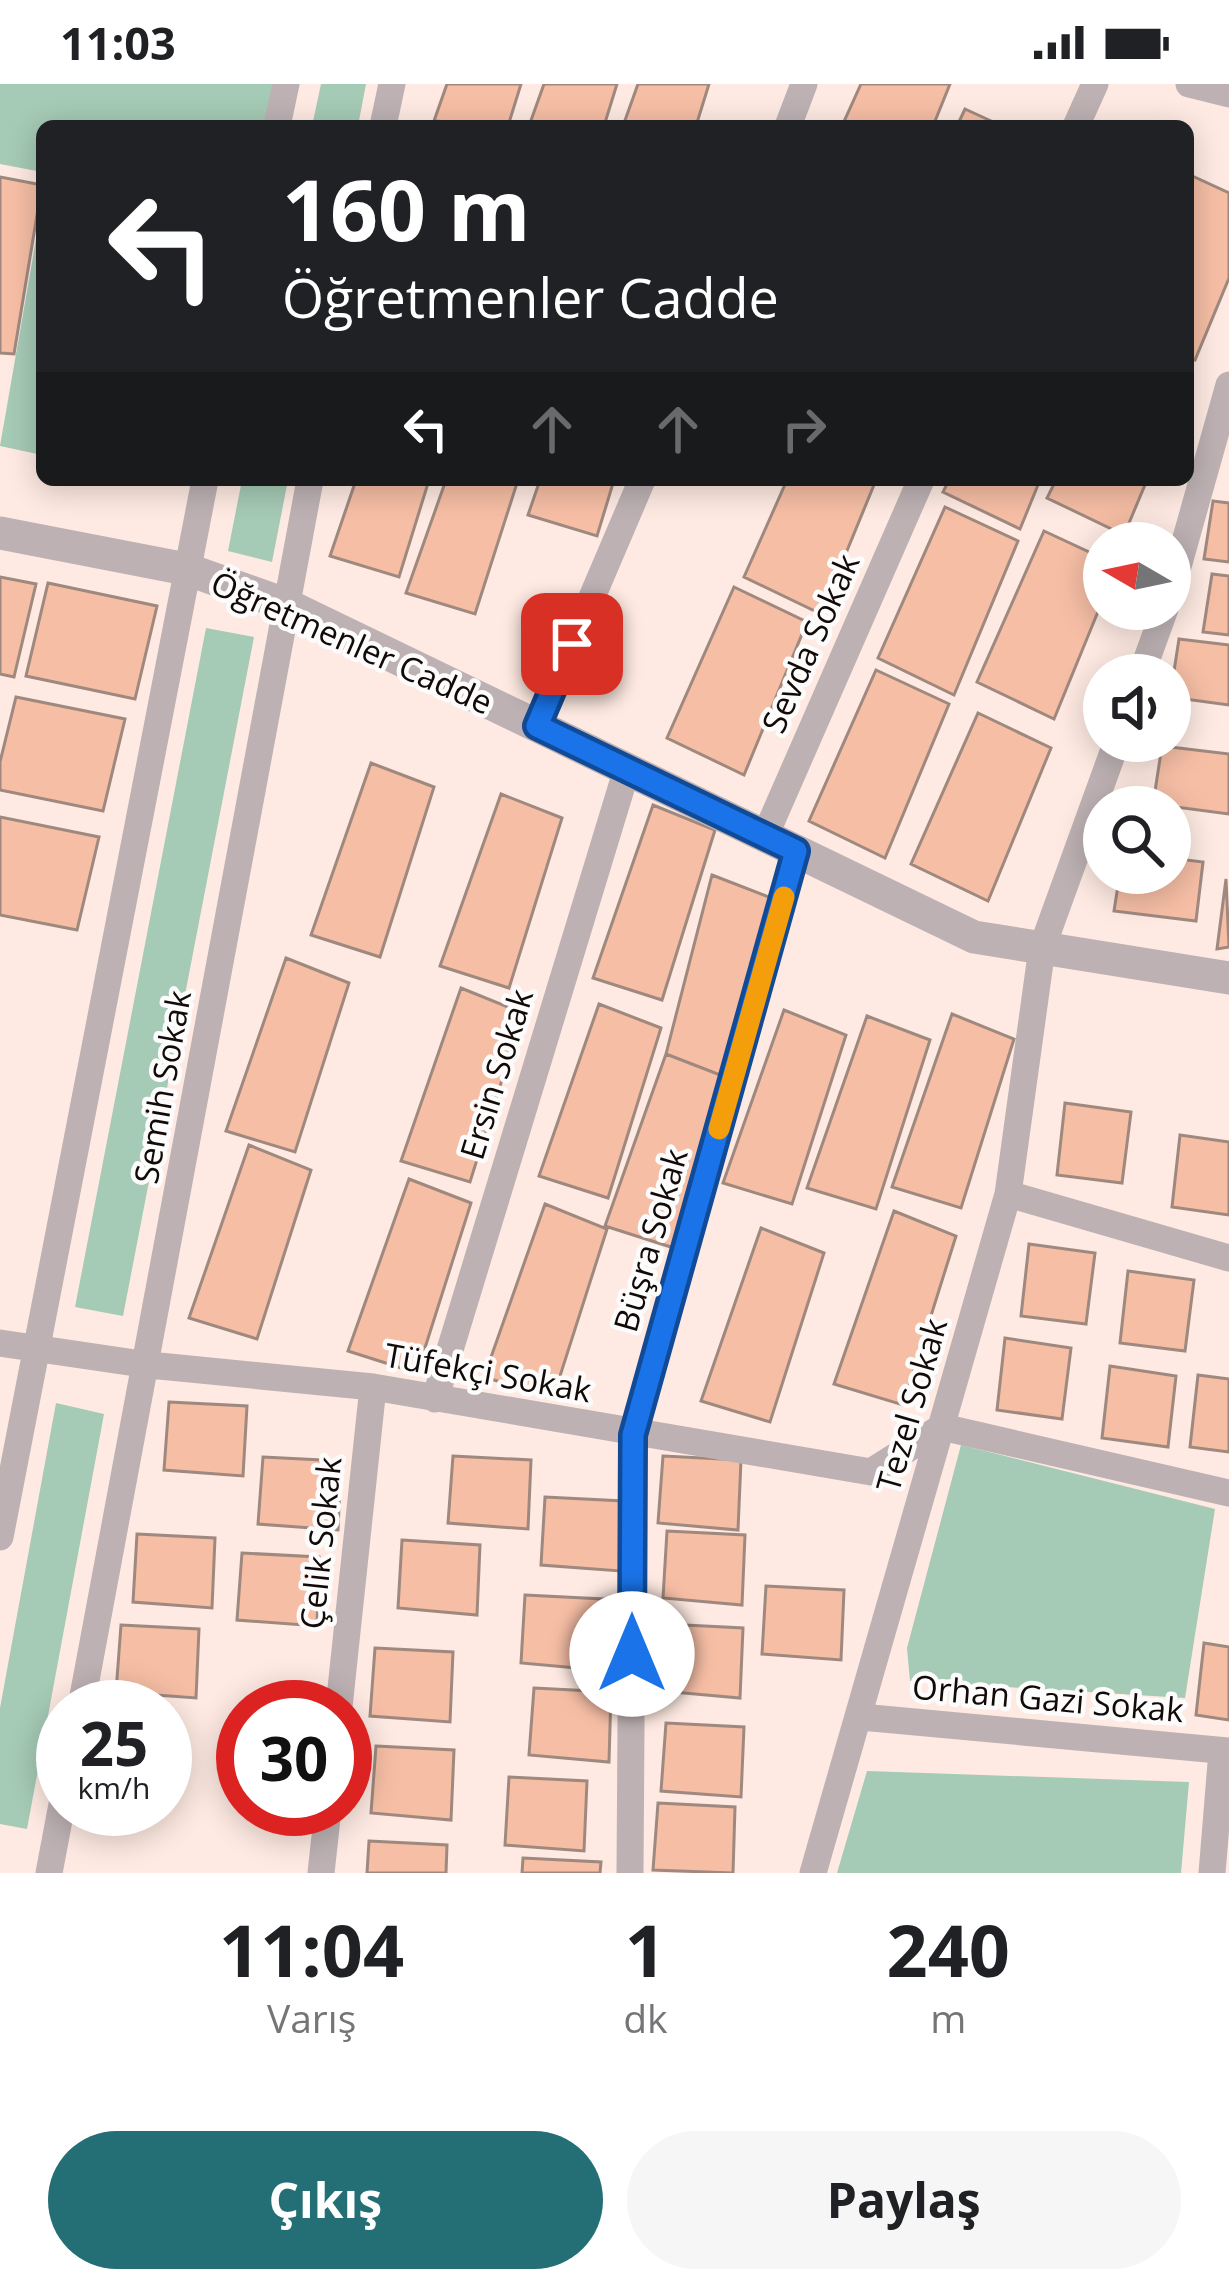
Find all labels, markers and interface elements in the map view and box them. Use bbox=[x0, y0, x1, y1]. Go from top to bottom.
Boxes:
text: 11:03 bbox=[60, 12, 176, 73]
text: 160 m bbox=[282, 151, 530, 266]
icon: left bbox=[84, 168, 240, 324]
text: Öğretmenler Cadde bbox=[282, 260, 779, 334]
icon: left bbox=[393, 396, 459, 462]
icon: ahead bbox=[519, 396, 585, 462]
icon: ahead bbox=[645, 396, 711, 462]
icon: right bbox=[771, 396, 837, 462]
north arrow bbox=[1083, 522, 1191, 630]
map controls bbox=[1083, 522, 1191, 894]
street label: Sevda Sokak bbox=[751, 546, 870, 739]
street label: Öğretmenler Cadde bbox=[204, 560, 500, 724]
pin bbox=[521, 593, 623, 695]
icon: arrive bbox=[539, 611, 605, 677]
button: sound bbox=[1083, 654, 1191, 762]
button: search bbox=[1083, 786, 1191, 894]
street label: Ersin Sokak bbox=[449, 983, 543, 1165]
street label: Semih Sokak bbox=[123, 986, 201, 1187]
street label: Büşra Sokak bbox=[602, 1142, 698, 1337]
street label: Tezel Sokak bbox=[865, 1312, 957, 1497]
street label: Tüfekçi Sokak bbox=[381, 1332, 595, 1412]
street label: Çelik Sokak bbox=[289, 1454, 351, 1631]
position arrow bbox=[569, 1591, 695, 1717]
street label: Orhan Gazi Sokak bbox=[910, 1664, 1186, 1732]
speed limit sign: 30 bbox=[216, 1680, 372, 1836]
text: 25 bbox=[80, 1702, 148, 1784]
text: km/h bbox=[78, 1767, 150, 1808]
text: 11:04 bbox=[219, 1900, 404, 1998]
text: 1 bbox=[625, 1900, 666, 1998]
text: 240 bbox=[886, 1900, 1010, 1998]
text: Varış bbox=[267, 1991, 356, 2044]
text: dk bbox=[623, 1991, 668, 2044]
text: m bbox=[930, 1991, 966, 2044]
button: Çıkış bbox=[48, 2131, 603, 2269]
button: Paylaş bbox=[627, 2131, 1181, 2269]

